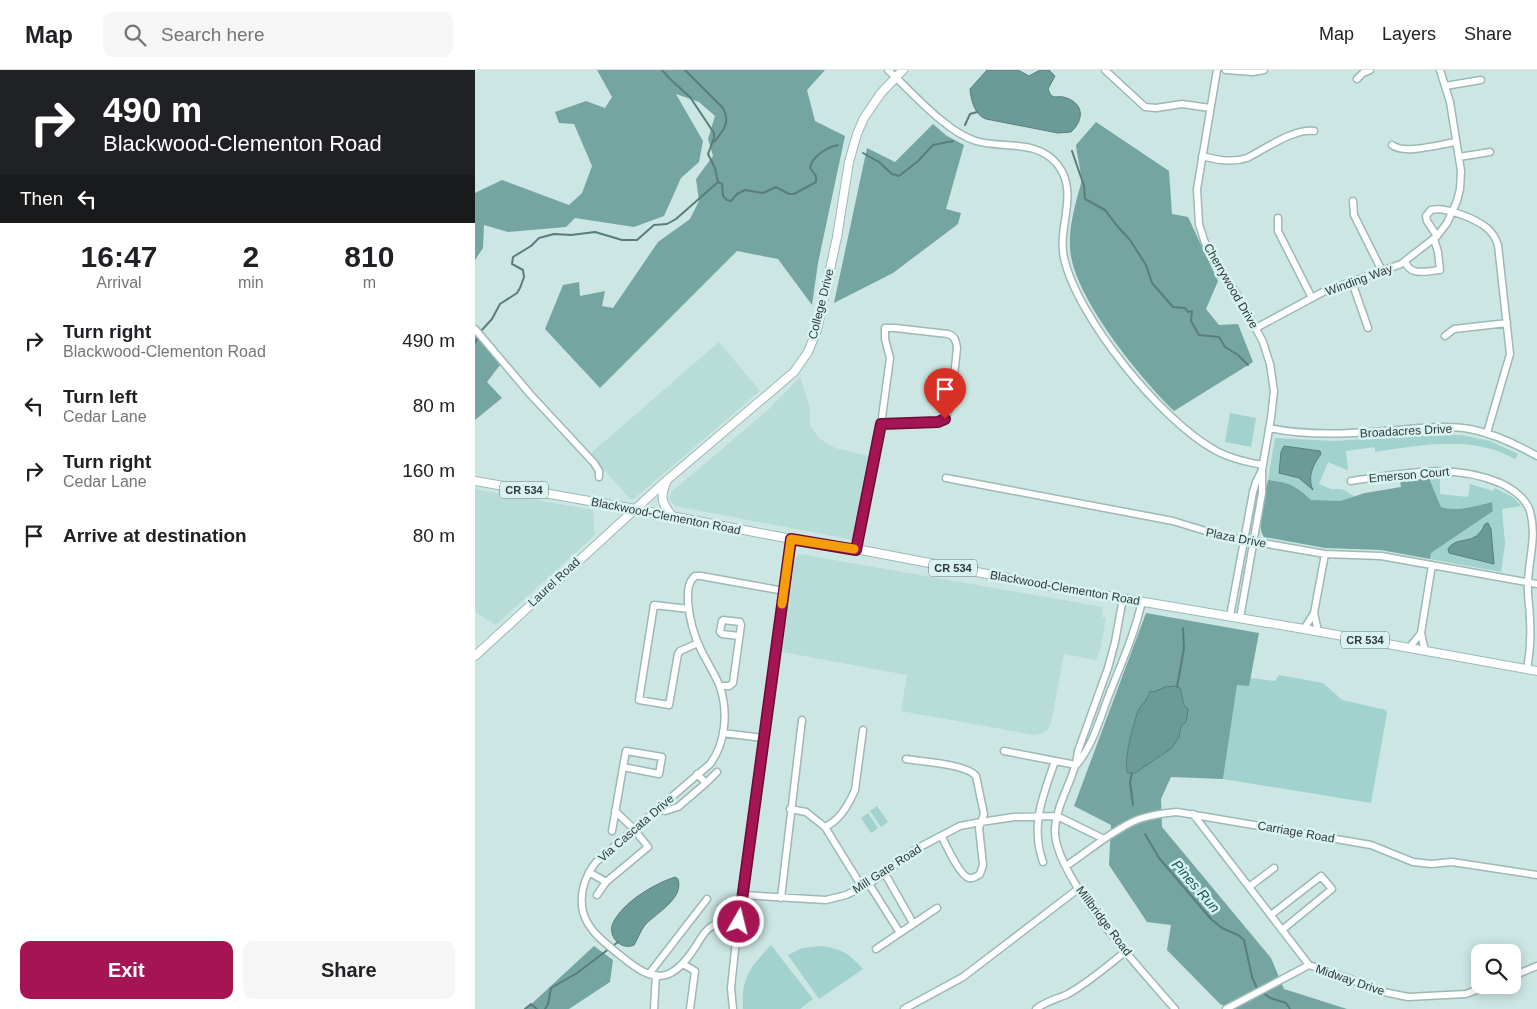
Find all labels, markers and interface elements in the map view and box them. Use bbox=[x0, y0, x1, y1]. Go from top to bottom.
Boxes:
search box bbox=[103, 12, 453, 57]
text: Map bbox=[25, 21, 73, 48]
icon: search bbox=[121, 21, 149, 49]
text: Search here bbox=[161, 24, 265, 45]
text: Map bbox=[1319, 24, 1354, 44]
text: Layers bbox=[1382, 24, 1436, 44]
text: Share bbox=[1464, 24, 1512, 44]
icon: right bbox=[20, 90, 85, 155]
text: 490 m bbox=[103, 90, 202, 129]
text: Blackwood-Clementon Road bbox=[103, 131, 382, 156]
icon: left bbox=[73, 185, 101, 213]
text: Then bbox=[20, 188, 63, 209]
text: 16:47 bbox=[81, 240, 157, 273]
text: 2 bbox=[242, 240, 259, 273]
text: 810 bbox=[344, 240, 394, 273]
street label: Cherrywood Drive bbox=[1201, 241, 1261, 331]
street label: Winding Way bbox=[1324, 261, 1394, 299]
street label: College Drive bbox=[805, 267, 837, 341]
text: Arrival bbox=[96, 274, 142, 291]
text: min bbox=[238, 274, 264, 291]
text: m bbox=[363, 274, 376, 291]
text: Turn right bbox=[63, 321, 151, 342]
icon: right bbox=[20, 327, 48, 355]
text: 490 m bbox=[402, 330, 455, 351]
text: Blackwood-Clementon Road bbox=[63, 343, 266, 360]
pin bbox=[924, 368, 966, 419]
icon: arrive bbox=[931, 375, 959, 403]
text: Turn left bbox=[63, 386, 138, 407]
icon: left bbox=[20, 392, 48, 420]
text: 80 m bbox=[413, 395, 455, 416]
text: Cedar Lane bbox=[63, 408, 147, 425]
street label: Broadacres Drive bbox=[1359, 422, 1453, 440]
text: Turn right bbox=[63, 451, 151, 472]
icon: right bbox=[20, 457, 48, 485]
text: 160 m bbox=[402, 460, 455, 481]
street label: Emerson Court bbox=[1368, 464, 1450, 485]
text: Cedar Lane bbox=[63, 473, 147, 490]
road number: CR 534 bbox=[500, 482, 548, 498]
street label: Blackwood-Clementon Road bbox=[590, 495, 742, 537]
icon: arrive bbox=[20, 522, 48, 550]
text: Arrive at destination bbox=[63, 525, 247, 546]
text: 80 m bbox=[413, 525, 455, 546]
street label: Plaza Drive bbox=[1205, 525, 1268, 551]
street label: Laurel Road bbox=[525, 555, 583, 609]
road number: CR 534 bbox=[929, 559, 977, 576]
street label: Blackwood-Clementon Road bbox=[989, 568, 1141, 608]
road number: CR 534 bbox=[1341, 632, 1389, 648]
street label: Via Cascata Drive bbox=[595, 791, 677, 865]
street label: Carriage Road bbox=[1256, 818, 1336, 846]
street label: Mill Gate Road bbox=[850, 842, 924, 896]
water label: Pines Run bbox=[1169, 856, 1223, 916]
street label: Millbridge Road bbox=[1073, 883, 1135, 959]
position arrow bbox=[712, 895, 764, 947]
button: Exit bbox=[20, 941, 233, 999]
button: Share bbox=[243, 941, 455, 999]
map controls bbox=[1471, 944, 1521, 994]
button: search bbox=[1471, 944, 1521, 994]
street label: Midway Drive bbox=[1314, 962, 1387, 998]

